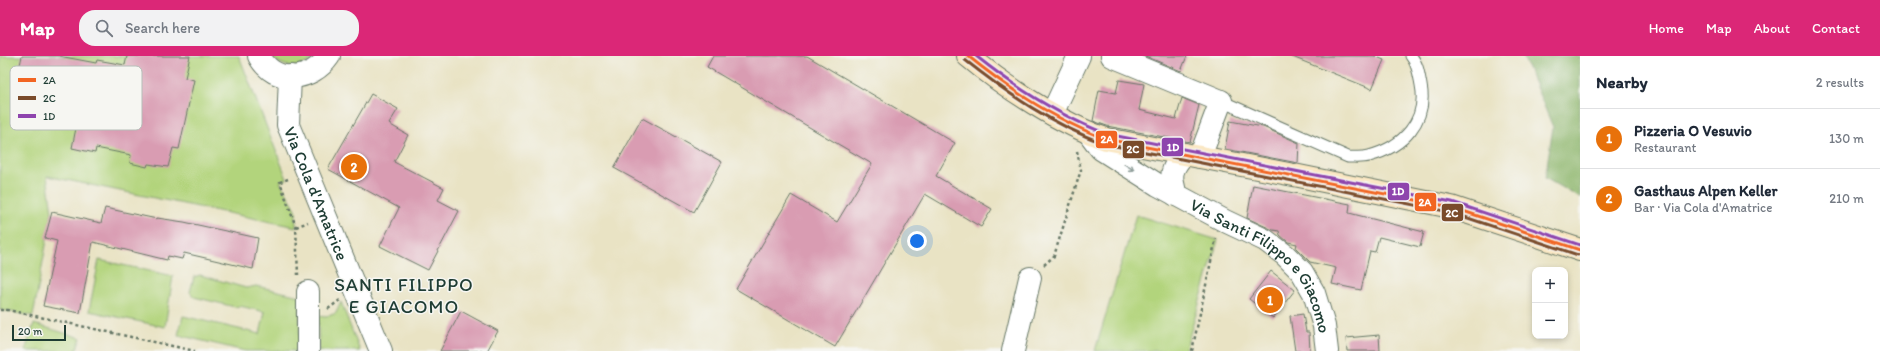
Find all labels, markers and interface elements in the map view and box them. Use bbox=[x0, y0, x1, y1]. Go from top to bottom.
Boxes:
search box bbox=[79, 10, 359, 46]
text: Map bbox=[20, 17, 55, 40]
icon: search bbox=[93, 17, 115, 39]
text: Search here bbox=[125, 19, 200, 37]
text: Home bbox=[1649, 20, 1684, 37]
text: Map bbox=[1706, 20, 1732, 37]
text: About bbox=[1754, 20, 1790, 37]
text: Contact bbox=[1812, 20, 1860, 37]
legend bbox=[10, 66, 142, 130]
text: Nearby bbox=[1596, 72, 1648, 92]
text: 2A bbox=[43, 74, 56, 87]
text: 2 results bbox=[1816, 75, 1864, 90]
text: 2C bbox=[43, 92, 56, 105]
text: 1D bbox=[43, 110, 55, 123]
text: Pizzeria O Vesuvio bbox=[1634, 122, 1752, 140]
street label: Via Cola d'Amatrice bbox=[280, 124, 353, 263]
line badge: 2A bbox=[1095, 130, 1118, 149]
text: 1 bbox=[1606, 131, 1612, 146]
text: 130 m bbox=[1829, 131, 1864, 146]
text: 2A bbox=[1101, 133, 1114, 146]
line badge: 1D bbox=[1161, 137, 1184, 157]
line badge: 2C bbox=[1122, 140, 1145, 159]
text: Restaurant bbox=[1634, 140, 1696, 155]
text: 1D bbox=[1167, 141, 1180, 154]
text: 2C bbox=[1127, 143, 1139, 156]
pin: 2 bbox=[341, 152, 367, 182]
one-way arrow bbox=[1123, 163, 1134, 171]
line badge: 1D bbox=[1387, 182, 1410, 201]
text: Gasthaus Alpen Keller bbox=[1634, 182, 1777, 200]
text: 1D bbox=[1392, 185, 1405, 198]
text: 2 bbox=[1606, 191, 1612, 206]
text: 210 m bbox=[1829, 191, 1864, 206]
line badge: 2A bbox=[1414, 192, 1437, 212]
street label: Via Santi Filippo e Giacomo bbox=[1187, 194, 1335, 334]
text: 2A bbox=[1419, 196, 1432, 209]
text: Bar · Via Cola d'Amatrice bbox=[1634, 200, 1772, 215]
line badge: 2C bbox=[1441, 203, 1464, 222]
text: 2C bbox=[1446, 207, 1458, 220]
your location bbox=[907, 231, 927, 251]
map controls bbox=[1532, 267, 1568, 339]
button: + bbox=[1532, 267, 1568, 303]
district label: SANTI FILIPPO E GIACOMO bbox=[334, 273, 474, 318]
pin: 1 bbox=[1257, 285, 1283, 315]
button: − bbox=[1532, 303, 1568, 339]
scale bar bbox=[12, 323, 66, 342]
text: 20 m bbox=[18, 325, 42, 338]

